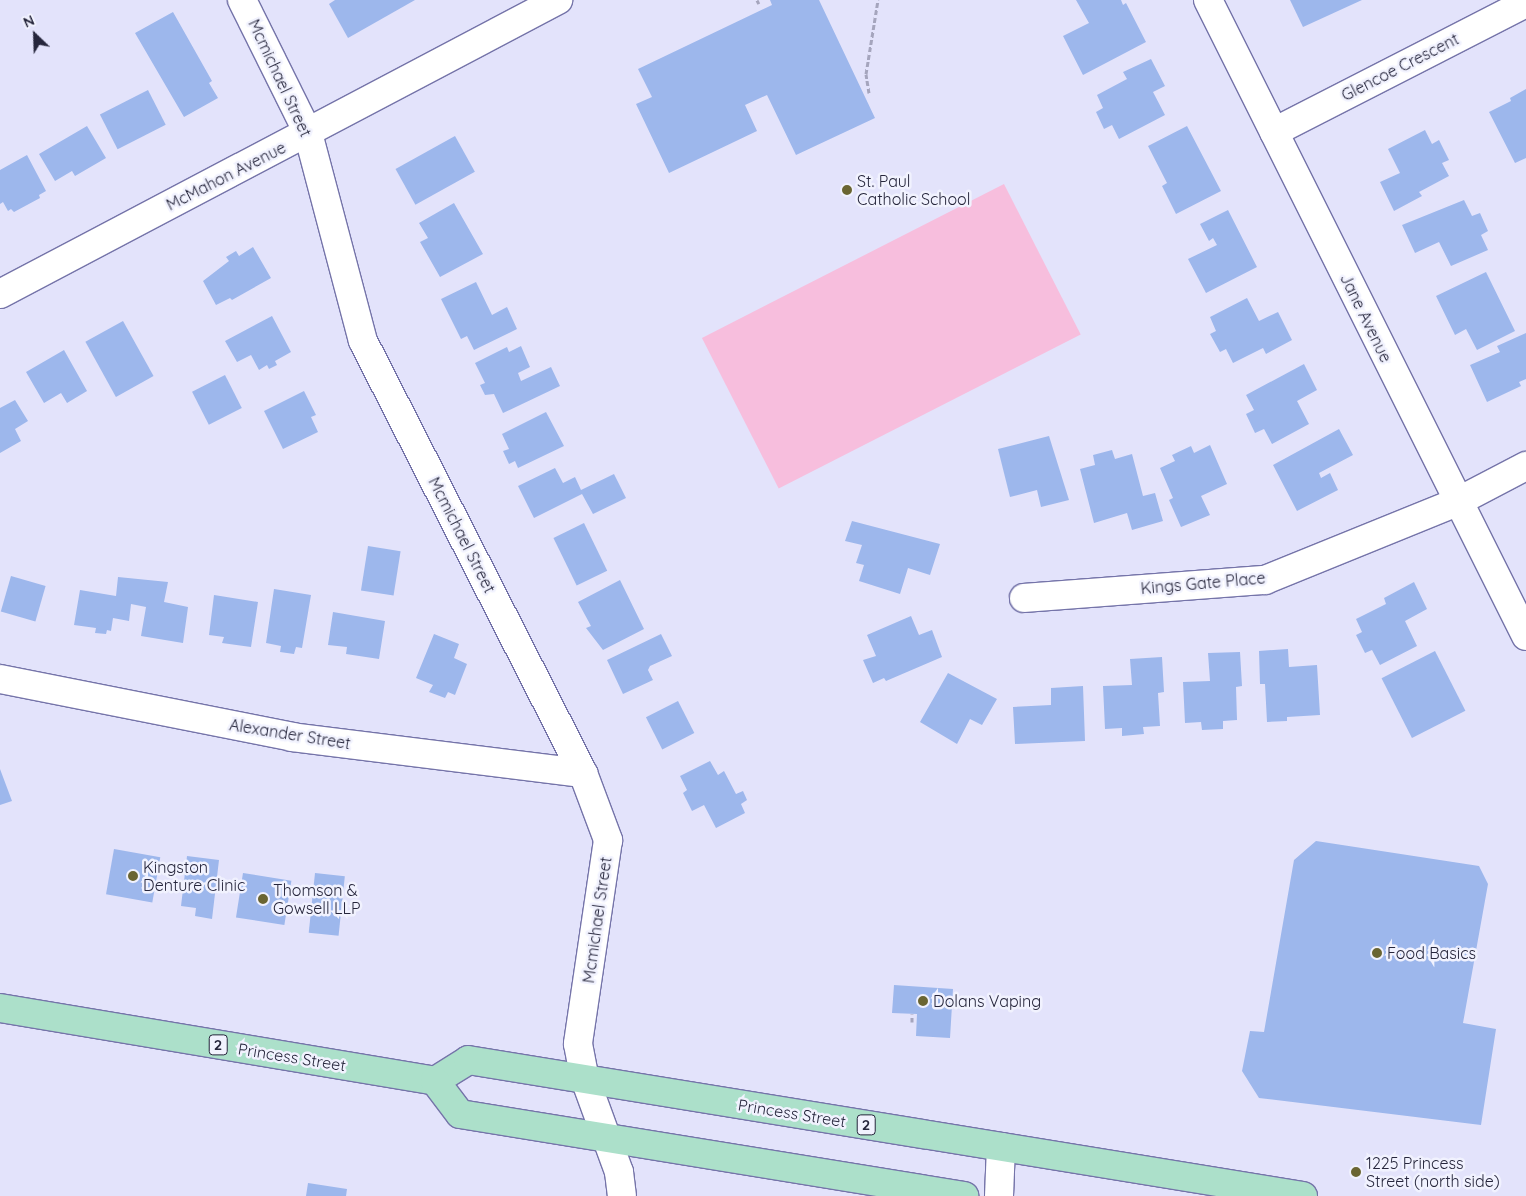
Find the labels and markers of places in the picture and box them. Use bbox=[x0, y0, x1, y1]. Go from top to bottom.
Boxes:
place label: St. Paul Catholic School bbox=[857, 171, 970, 209]
marker: St. Paul Catholic School bbox=[841, 184, 853, 196]
place label: Kingston Denture Clinic bbox=[143, 857, 245, 895]
marker: Kingston Denture Clinic bbox=[127, 870, 139, 882]
place label: Thomson & Gowsell LLP bbox=[273, 880, 361, 918]
marker: Thomson & Gowsell LLP bbox=[257, 893, 269, 905]
place label: Food Basics bbox=[1387, 943, 1476, 963]
marker: Food Basics bbox=[1371, 947, 1383, 959]
place label: Dolans Vaping bbox=[933, 991, 1041, 1011]
marker: Dolans Vaping bbox=[917, 995, 929, 1007]
place label: 1225 Princess Street (north side) bbox=[1366, 1153, 1500, 1191]
marker: 1225 Princess Street (north side) bbox=[1350, 1166, 1362, 1178]

